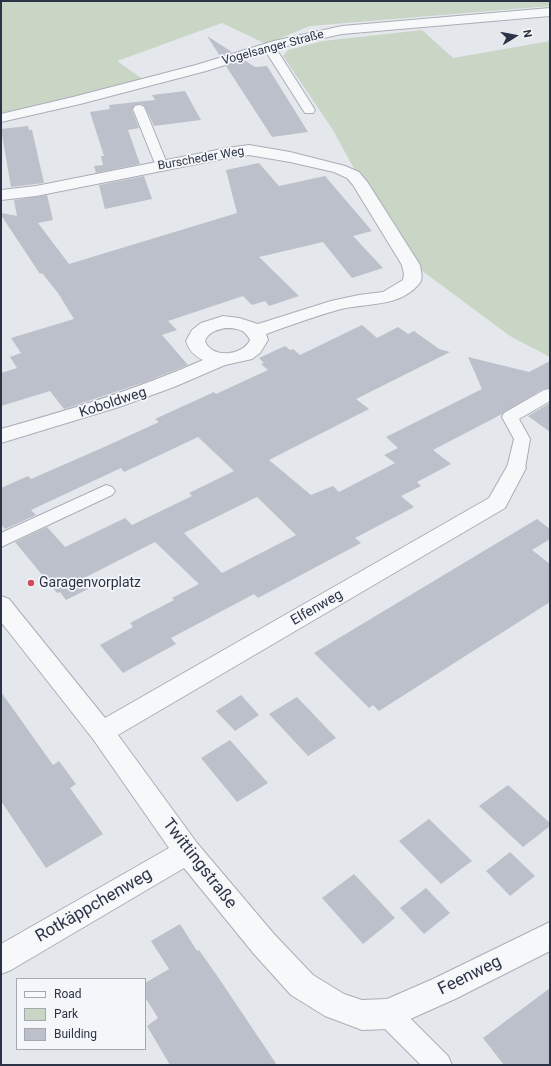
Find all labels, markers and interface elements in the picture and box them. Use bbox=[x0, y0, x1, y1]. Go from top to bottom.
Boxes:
north arrow bbox=[495, 16, 535, 56]
street label: Vogelsanger Straße bbox=[221, 28, 325, 68]
text: N bbox=[520, 29, 534, 39]
street label: Burscheder Weg bbox=[157, 144, 245, 174]
street label: Koboldweg bbox=[77, 384, 149, 422]
place label: Garagenvorplatz bbox=[39, 575, 141, 591]
marker: Garagenvorplatz bbox=[26, 578, 36, 588]
street label: Elfenweg bbox=[288, 586, 346, 630]
street label: Twittingstraße bbox=[157, 815, 241, 913]
street label: Rotkäppchenweg bbox=[32, 864, 156, 948]
street label: Feenweg bbox=[435, 952, 505, 1000]
legend bbox=[16, 978, 146, 1050]
text: Road bbox=[54, 987, 82, 1001]
text: Park bbox=[54, 1007, 78, 1021]
text: Building bbox=[54, 1027, 97, 1041]

